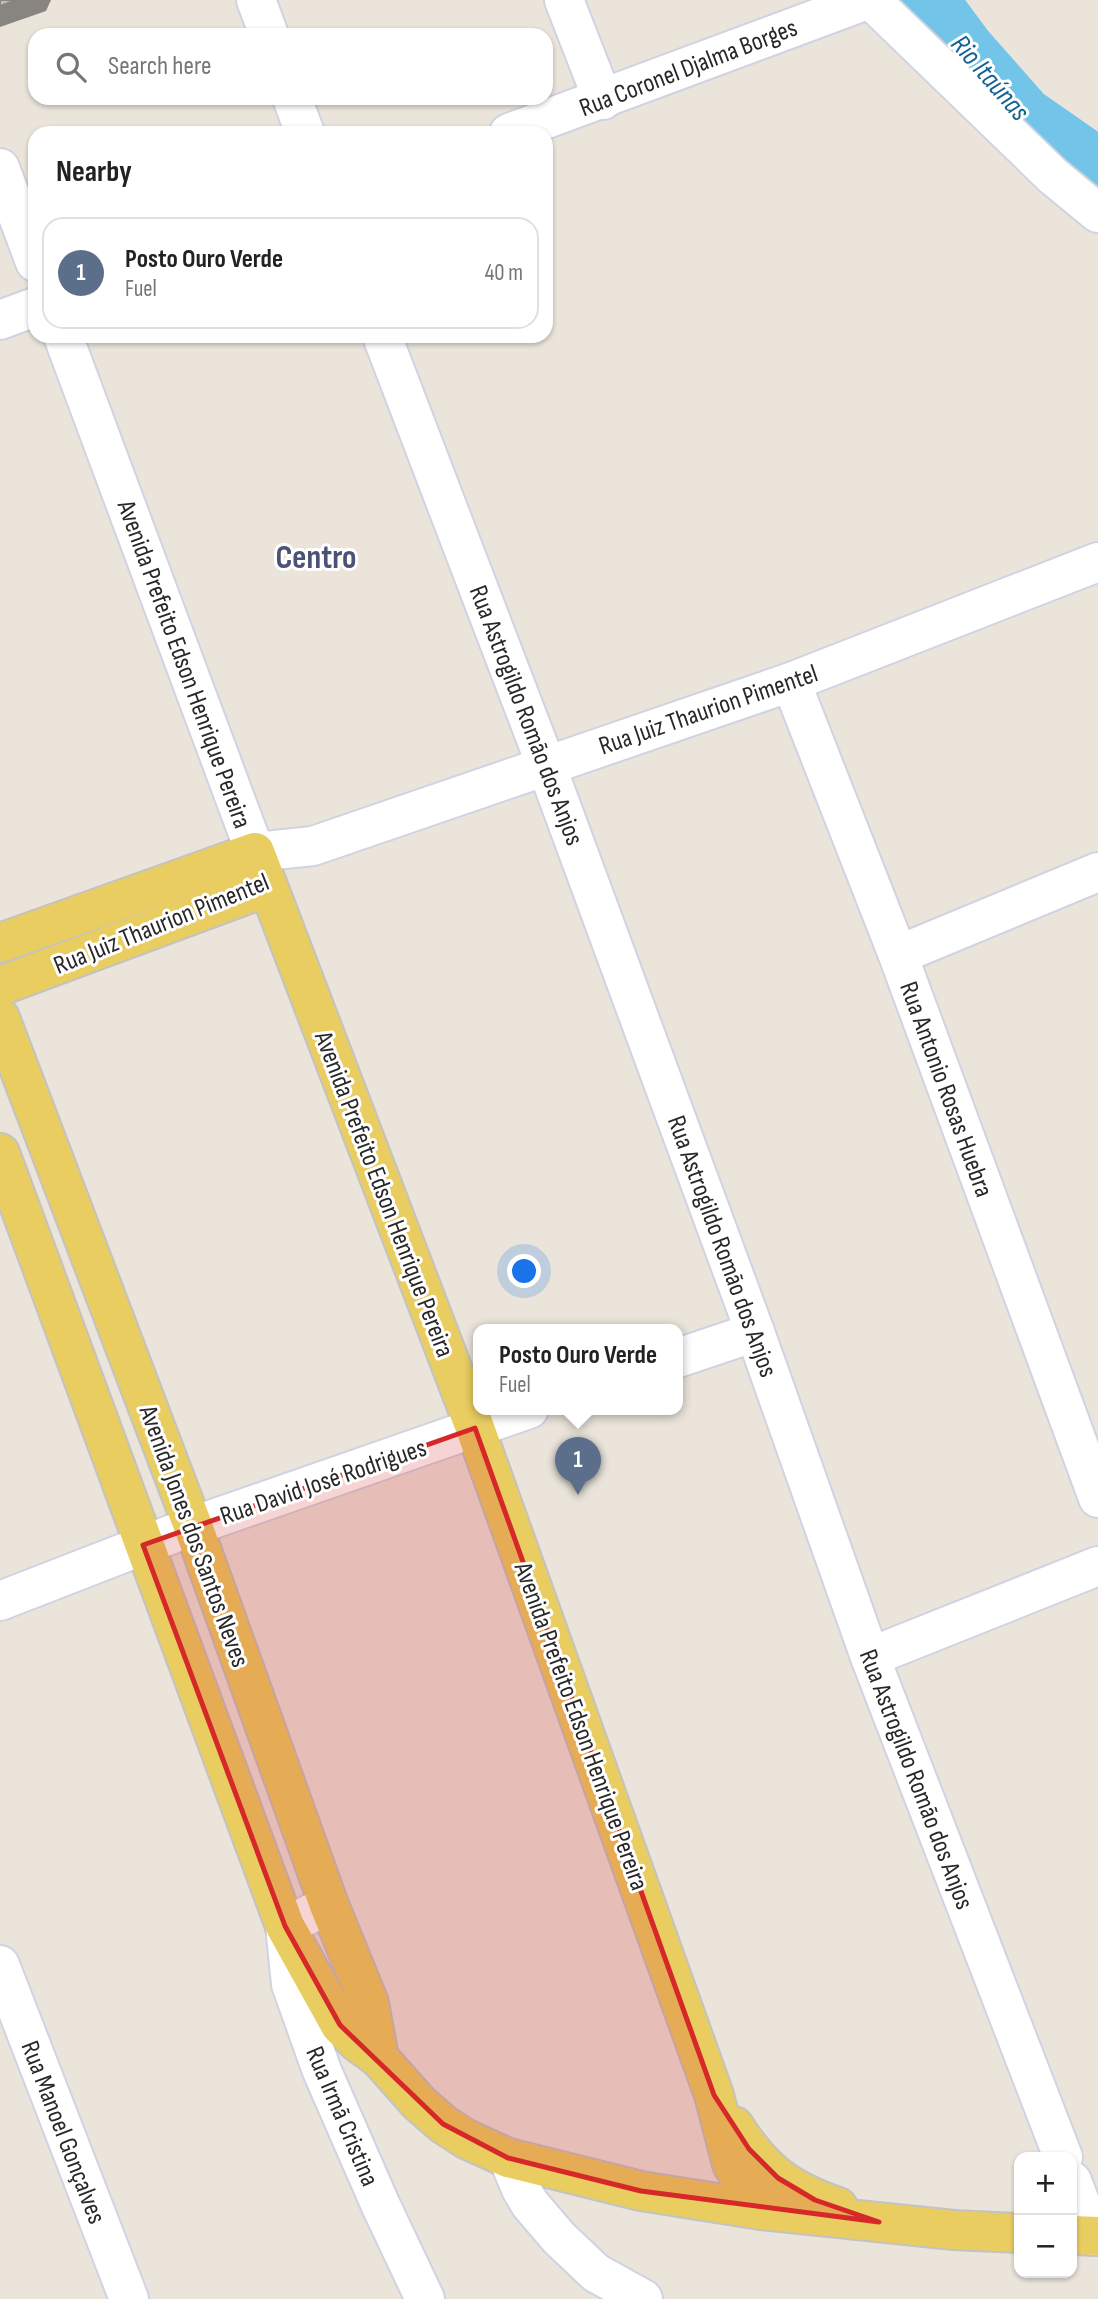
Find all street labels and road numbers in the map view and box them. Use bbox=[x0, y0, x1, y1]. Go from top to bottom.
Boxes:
street label: Rua Coronel Djalma Borges bbox=[575, 13, 802, 124]
street label: Avenida Prefeito Edson Henrique Pereira bbox=[109, 496, 257, 833]
street label: Rua Astrogildo Romão dos Anjos bbox=[462, 581, 589, 850]
street label: Rua Juiz Thaurion Pimentel bbox=[595, 658, 822, 762]
street label: Rua Juiz Thaurion Pimentel bbox=[49, 867, 274, 982]
street label: Rua Antonio Rosas Huebra bbox=[892, 978, 999, 1201]
street label: Avenida Prefeito Edson Henrique Pereira bbox=[307, 1026, 460, 1362]
street label: Rua Astrogildo Romão dos Anjos bbox=[660, 1112, 783, 1381]
street label: Avenida Jones dos Santos Neves bbox=[131, 1401, 255, 1671]
street label: Rua David José Rodrigues bbox=[216, 1433, 431, 1532]
street label: Avenida Prefeito Edson Henrique Pereira bbox=[506, 1558, 654, 1895]
street label: Rua Astrogildo Romão dos Anjos bbox=[852, 1645, 979, 1914]
street label: Rua Manoel Gonçalves bbox=[13, 2037, 112, 2228]
street label: Rua Irmã Cristina bbox=[298, 2042, 385, 2191]

